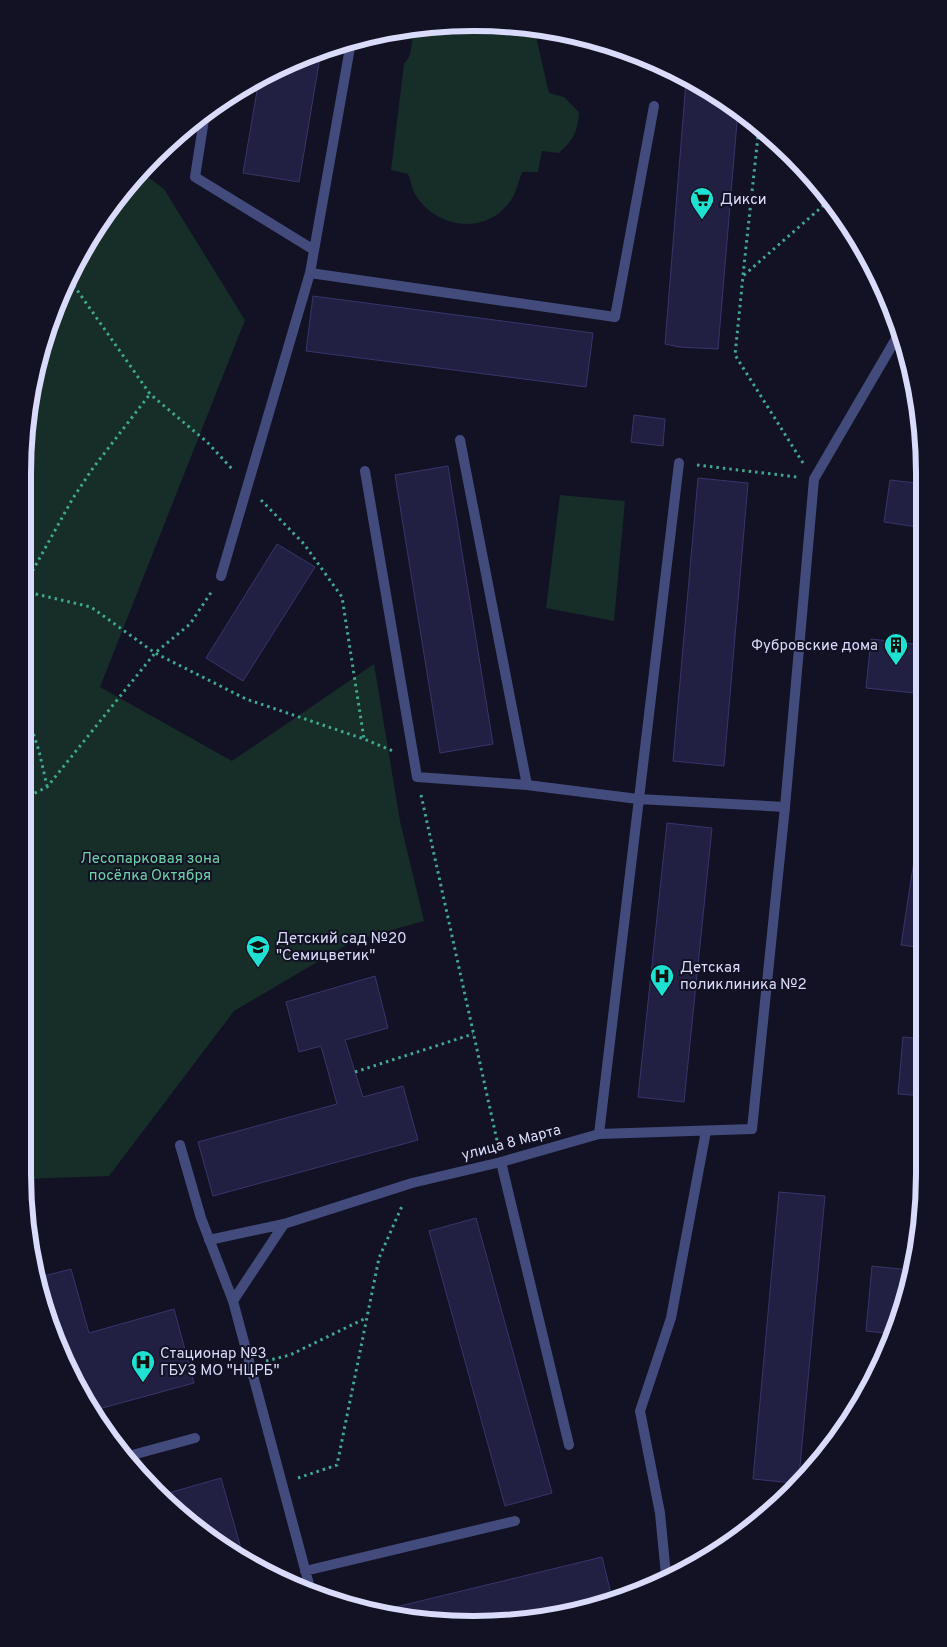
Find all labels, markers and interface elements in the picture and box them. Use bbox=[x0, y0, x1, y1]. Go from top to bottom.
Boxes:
supermarket icon: Дикси bbox=[689, 186, 715, 220]
place label: Дикси bbox=[720, 191, 767, 210]
building icon: Фубровские дома bbox=[883, 632, 909, 666]
place label: Фубровские дома bbox=[751, 637, 878, 656]
park label: Лесопарковая зона посёлка Октября bbox=[80, 850, 220, 886]
place label: Детский сад №20 "Семицветик" bbox=[276, 930, 407, 966]
school or university icon: Детский сад №20 "Семицветик" bbox=[245, 934, 271, 968]
place label: Детская поликлиника №2 bbox=[680, 959, 807, 995]
hospital icon: Детская поликлиника №2 bbox=[649, 963, 675, 997]
street label: улица 8 Марта bbox=[460, 1121, 563, 1166]
place label: Стационар №3 ГБУЗ МО "НЦРБ" bbox=[160, 1345, 279, 1381]
hospital icon: Стационар №3 ГБУЗ МО "НЦРБ" bbox=[130, 1349, 156, 1383]

